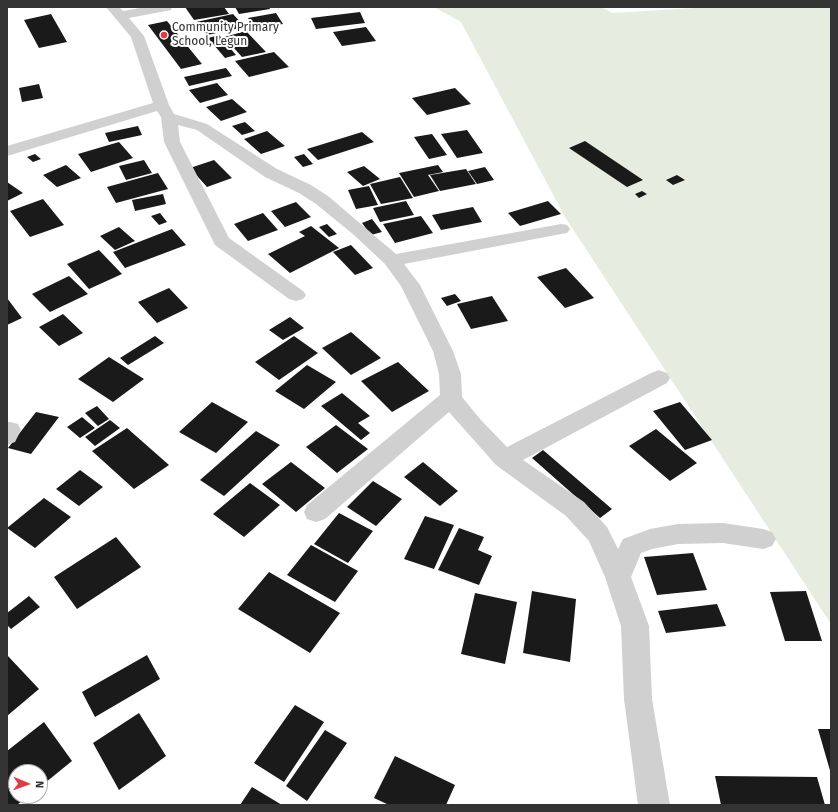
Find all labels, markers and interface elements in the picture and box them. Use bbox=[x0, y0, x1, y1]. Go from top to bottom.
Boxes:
place label: Community Primary School, Legun bbox=[172, 21, 279, 49]
marker: Community Primary School, Legun bbox=[159, 30, 169, 40]
north arrow bbox=[8, 764, 48, 804]
text: N bbox=[33, 781, 46, 788]

